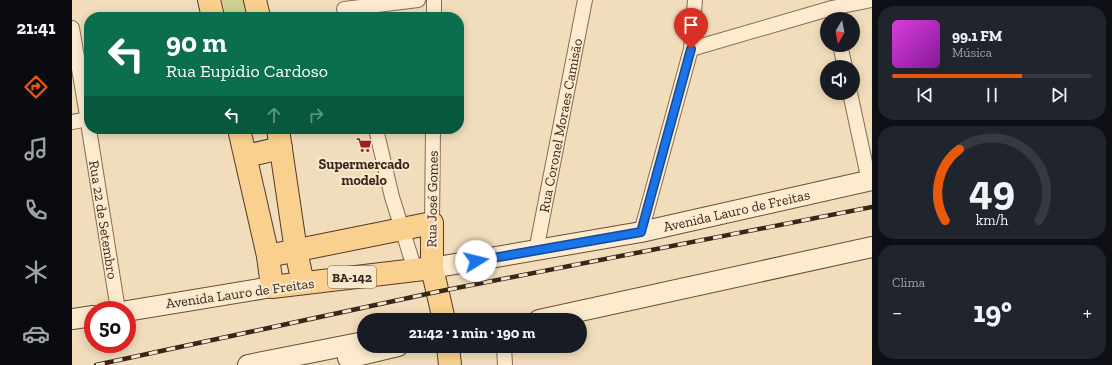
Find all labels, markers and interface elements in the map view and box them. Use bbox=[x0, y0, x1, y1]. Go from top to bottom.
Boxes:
pin bbox=[674, 8, 708, 49]
north arrow bbox=[820, 12, 860, 52]
map controls bbox=[820, 12, 860, 100]
icon: arrive bbox=[680, 14, 702, 36]
text: 21:41 bbox=[17, 17, 55, 39]
text: 90 m bbox=[166, 26, 227, 59]
text: 99.1 FM bbox=[952, 27, 1002, 45]
icon: left bbox=[100, 28, 152, 80]
street label: Rua Coronel Moraes Camisão bbox=[536, 37, 586, 214]
text: Música bbox=[952, 45, 992, 60]
text: Rua Eupidio Cardoso bbox=[166, 60, 328, 82]
button: sound bbox=[820, 60, 860, 100]
icon: directions bbox=[22, 73, 50, 101]
icon: previous bbox=[914, 84, 936, 106]
icon: pause bbox=[981, 84, 1003, 106]
icon: next bbox=[1048, 84, 1070, 106]
icon: left bbox=[221, 104, 243, 126]
icon: ahead bbox=[263, 104, 285, 126]
icon: right bbox=[305, 104, 327, 126]
icon: music bbox=[22, 135, 50, 163]
supermarket icon: Supermercado modelo bbox=[355, 136, 373, 154]
street label: Rua José Gomes bbox=[423, 150, 442, 248]
place label: Supermercado modelo bbox=[318, 156, 410, 189]
street label: Rua 22 de Setembro bbox=[85, 159, 121, 281]
text: 49 bbox=[969, 164, 1015, 214]
street label: Avenida Lauro de Freitas bbox=[662, 186, 812, 236]
icon: phone bbox=[22, 196, 50, 224]
text: km/h bbox=[976, 211, 1008, 228]
position arrow bbox=[455, 240, 497, 282]
icon: climate bbox=[22, 258, 50, 286]
road number: BA-142 bbox=[328, 266, 376, 288]
street label: Avenida Lauro de Freitas bbox=[165, 275, 315, 312]
text: Clima bbox=[892, 275, 925, 290]
text: 19° bbox=[973, 294, 1012, 330]
text: − bbox=[892, 299, 902, 326]
text: + bbox=[1083, 299, 1092, 326]
speed limit sign: 50 bbox=[84, 301, 136, 353]
icon: car bbox=[22, 320, 50, 348]
text: 21:42 · 1 min · 190 m bbox=[409, 324, 535, 342]

